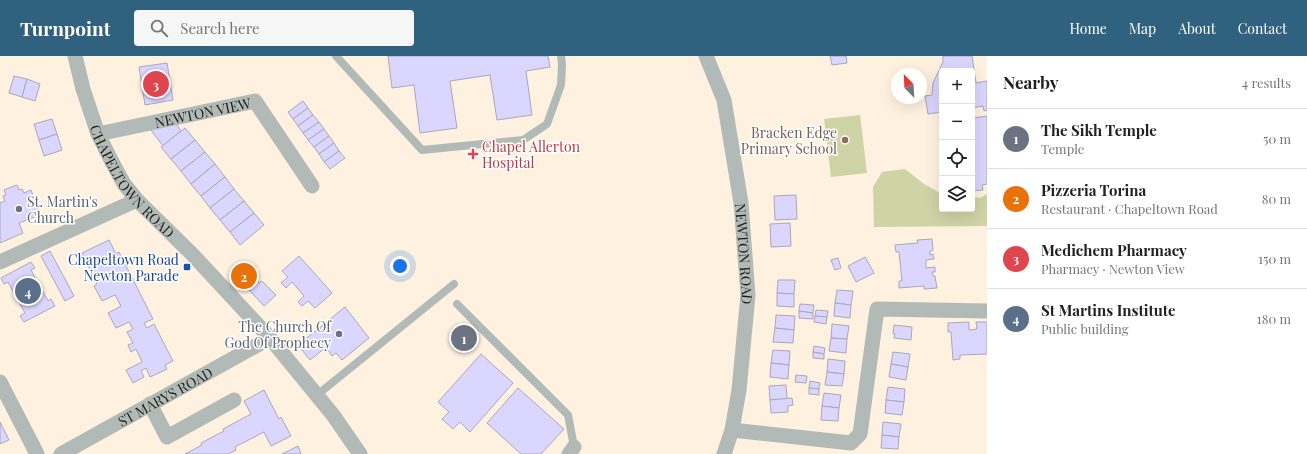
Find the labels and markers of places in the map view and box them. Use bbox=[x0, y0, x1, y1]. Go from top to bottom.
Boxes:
pin: 3 bbox=[143, 69, 169, 99]
place label: Bracken Edge Primary School bbox=[741, 123, 837, 158]
marker: Bracken Edge Primary School bbox=[840, 135, 850, 145]
place label: Chapel Allerton Hospital bbox=[482, 137, 581, 172]
marker: Chapel Allerton Hospital bbox=[467, 148, 479, 160]
place label: St. Martin's Church bbox=[27, 192, 98, 227]
marker: St. Martin's Church bbox=[14, 204, 24, 214]
place label: Chapeltown Road Newton Parade bbox=[68, 250, 179, 285]
pin: 2 bbox=[231, 261, 257, 291]
marker: Chapeltown Road Newton Parade bbox=[182, 262, 192, 272]
pin: 4 bbox=[15, 276, 41, 306]
place label: The Church Of God Of Prophecy bbox=[224, 317, 332, 352]
pin: 1 bbox=[451, 323, 477, 353]
marker: The Church Of God Of Prophecy bbox=[334, 329, 344, 339]

